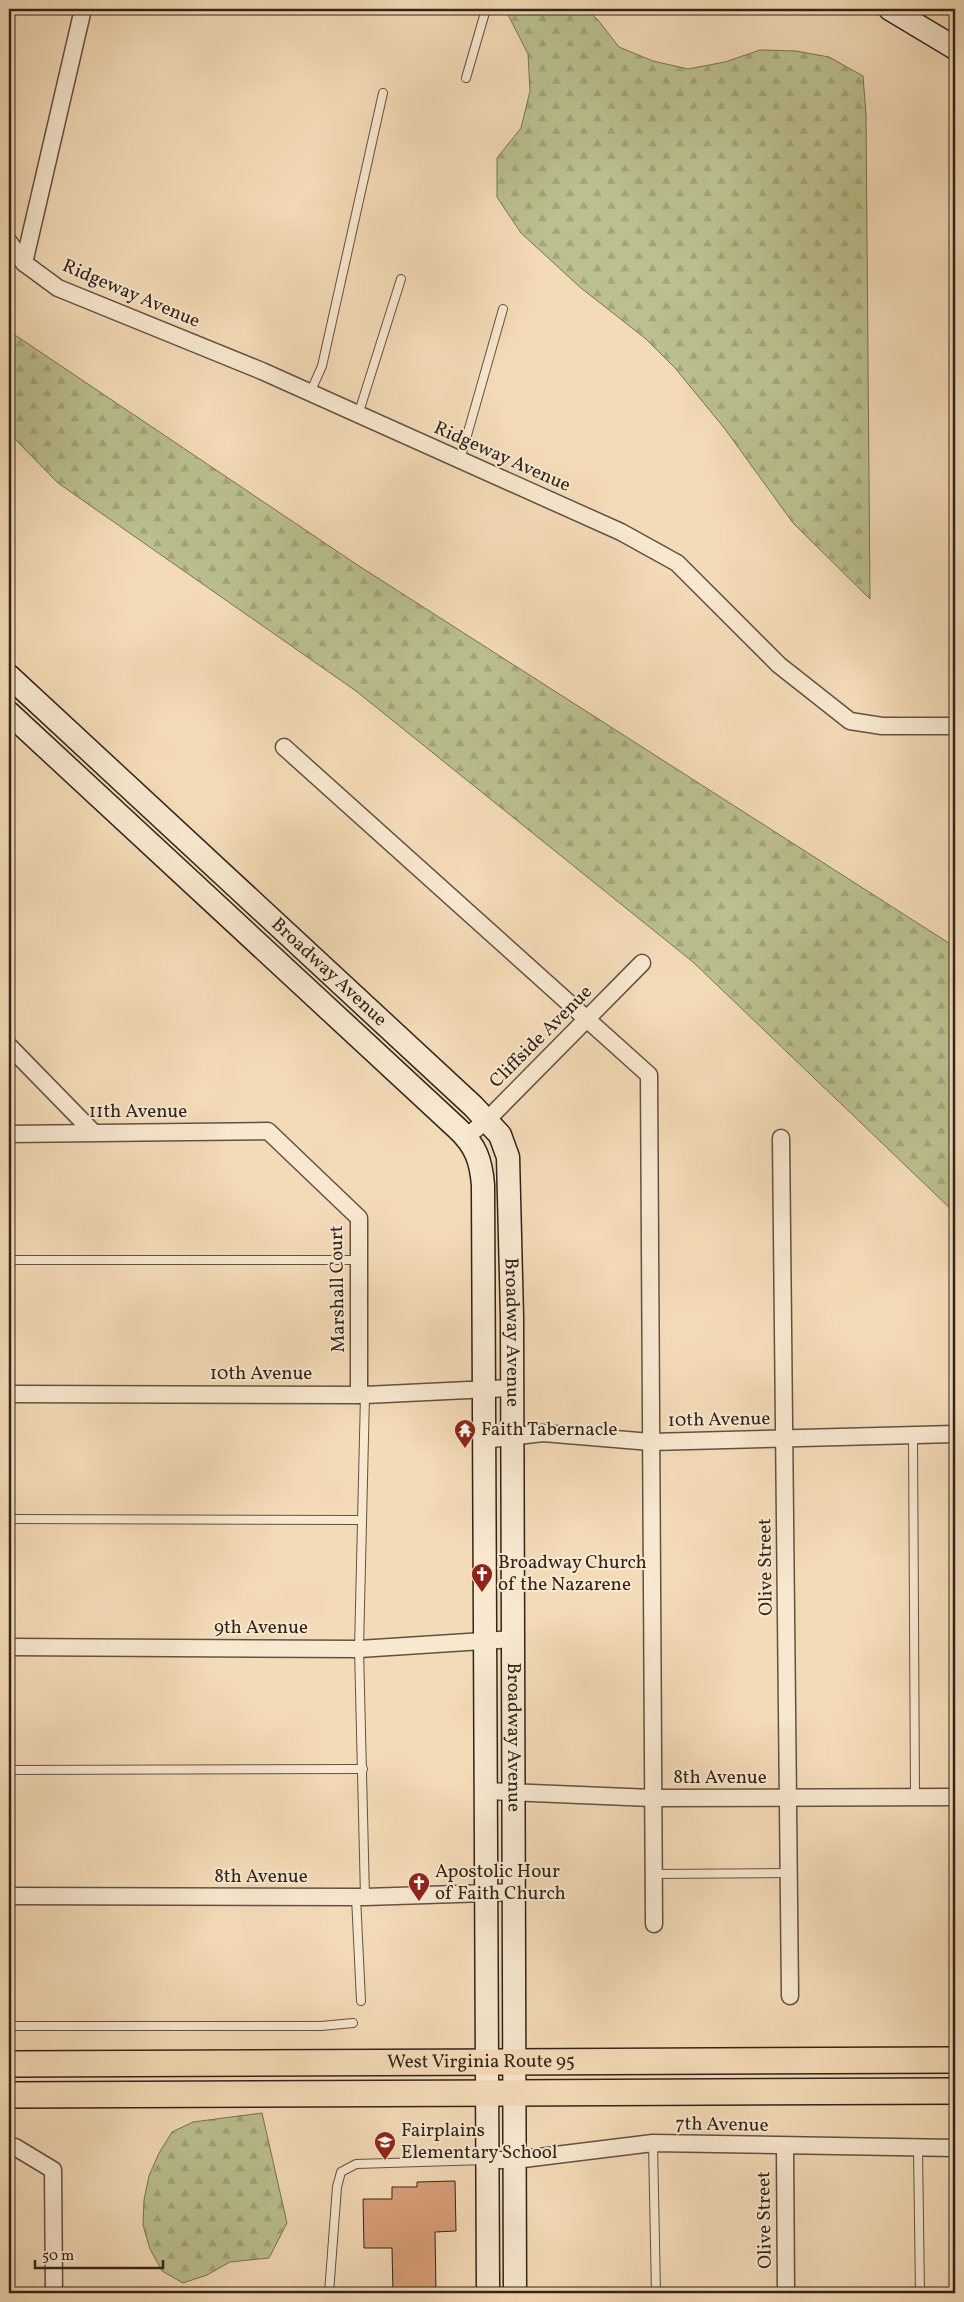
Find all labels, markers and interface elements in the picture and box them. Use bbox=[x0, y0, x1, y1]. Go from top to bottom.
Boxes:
street label: Ridgeway Avenue bbox=[58, 253, 204, 335]
street label: Ridgeway Avenue bbox=[429, 415, 575, 499]
street label: Broadway Avenue bbox=[265, 912, 392, 1033]
street label: Cliffside Avenue bbox=[484, 980, 598, 1094]
street label: 11th Avenue bbox=[89, 1099, 187, 1125]
street label: Marshall Court bbox=[324, 1225, 352, 1353]
street label: Broadway Avenue bbox=[498, 1257, 525, 1407]
street label: 10th Avenue bbox=[210, 1361, 312, 1387]
street label: 10th Avenue bbox=[667, 1406, 771, 1434]
place label: Faith Tabernacle bbox=[481, 1417, 617, 1443]
temple icon: Faith Tabernacle bbox=[453, 1418, 477, 1449]
street label: Olive Street bbox=[752, 1518, 780, 1616]
place label: Broadway Church of the Nazarene bbox=[498, 1550, 647, 1598]
church icon: Broadway Church of the Nazarene bbox=[470, 1562, 494, 1593]
street label: 9th Avenue bbox=[214, 1615, 308, 1641]
street label: Broadway Avenue bbox=[500, 1663, 527, 1812]
street label: 8th Avenue bbox=[673, 1765, 767, 1791]
place label: Apostolic Hour of Faith Church bbox=[435, 1859, 566, 1907]
street label: 8th Avenue bbox=[214, 1864, 308, 1890]
church icon: Apostolic Hour of Faith Church bbox=[407, 1871, 431, 1902]
street label: West Virginia Route 95 bbox=[387, 2049, 575, 2075]
street label: 7th Avenue bbox=[675, 2111, 769, 2139]
place label: Fairplains Elementary School bbox=[401, 2118, 558, 2166]
school or university icon: Fairplains Elementary School bbox=[373, 2130, 397, 2161]
street label: Olive Street bbox=[751, 2171, 779, 2269]
scale bar bbox=[35, 2237, 162, 2269]
text: 50 m bbox=[42, 2246, 74, 2267]

